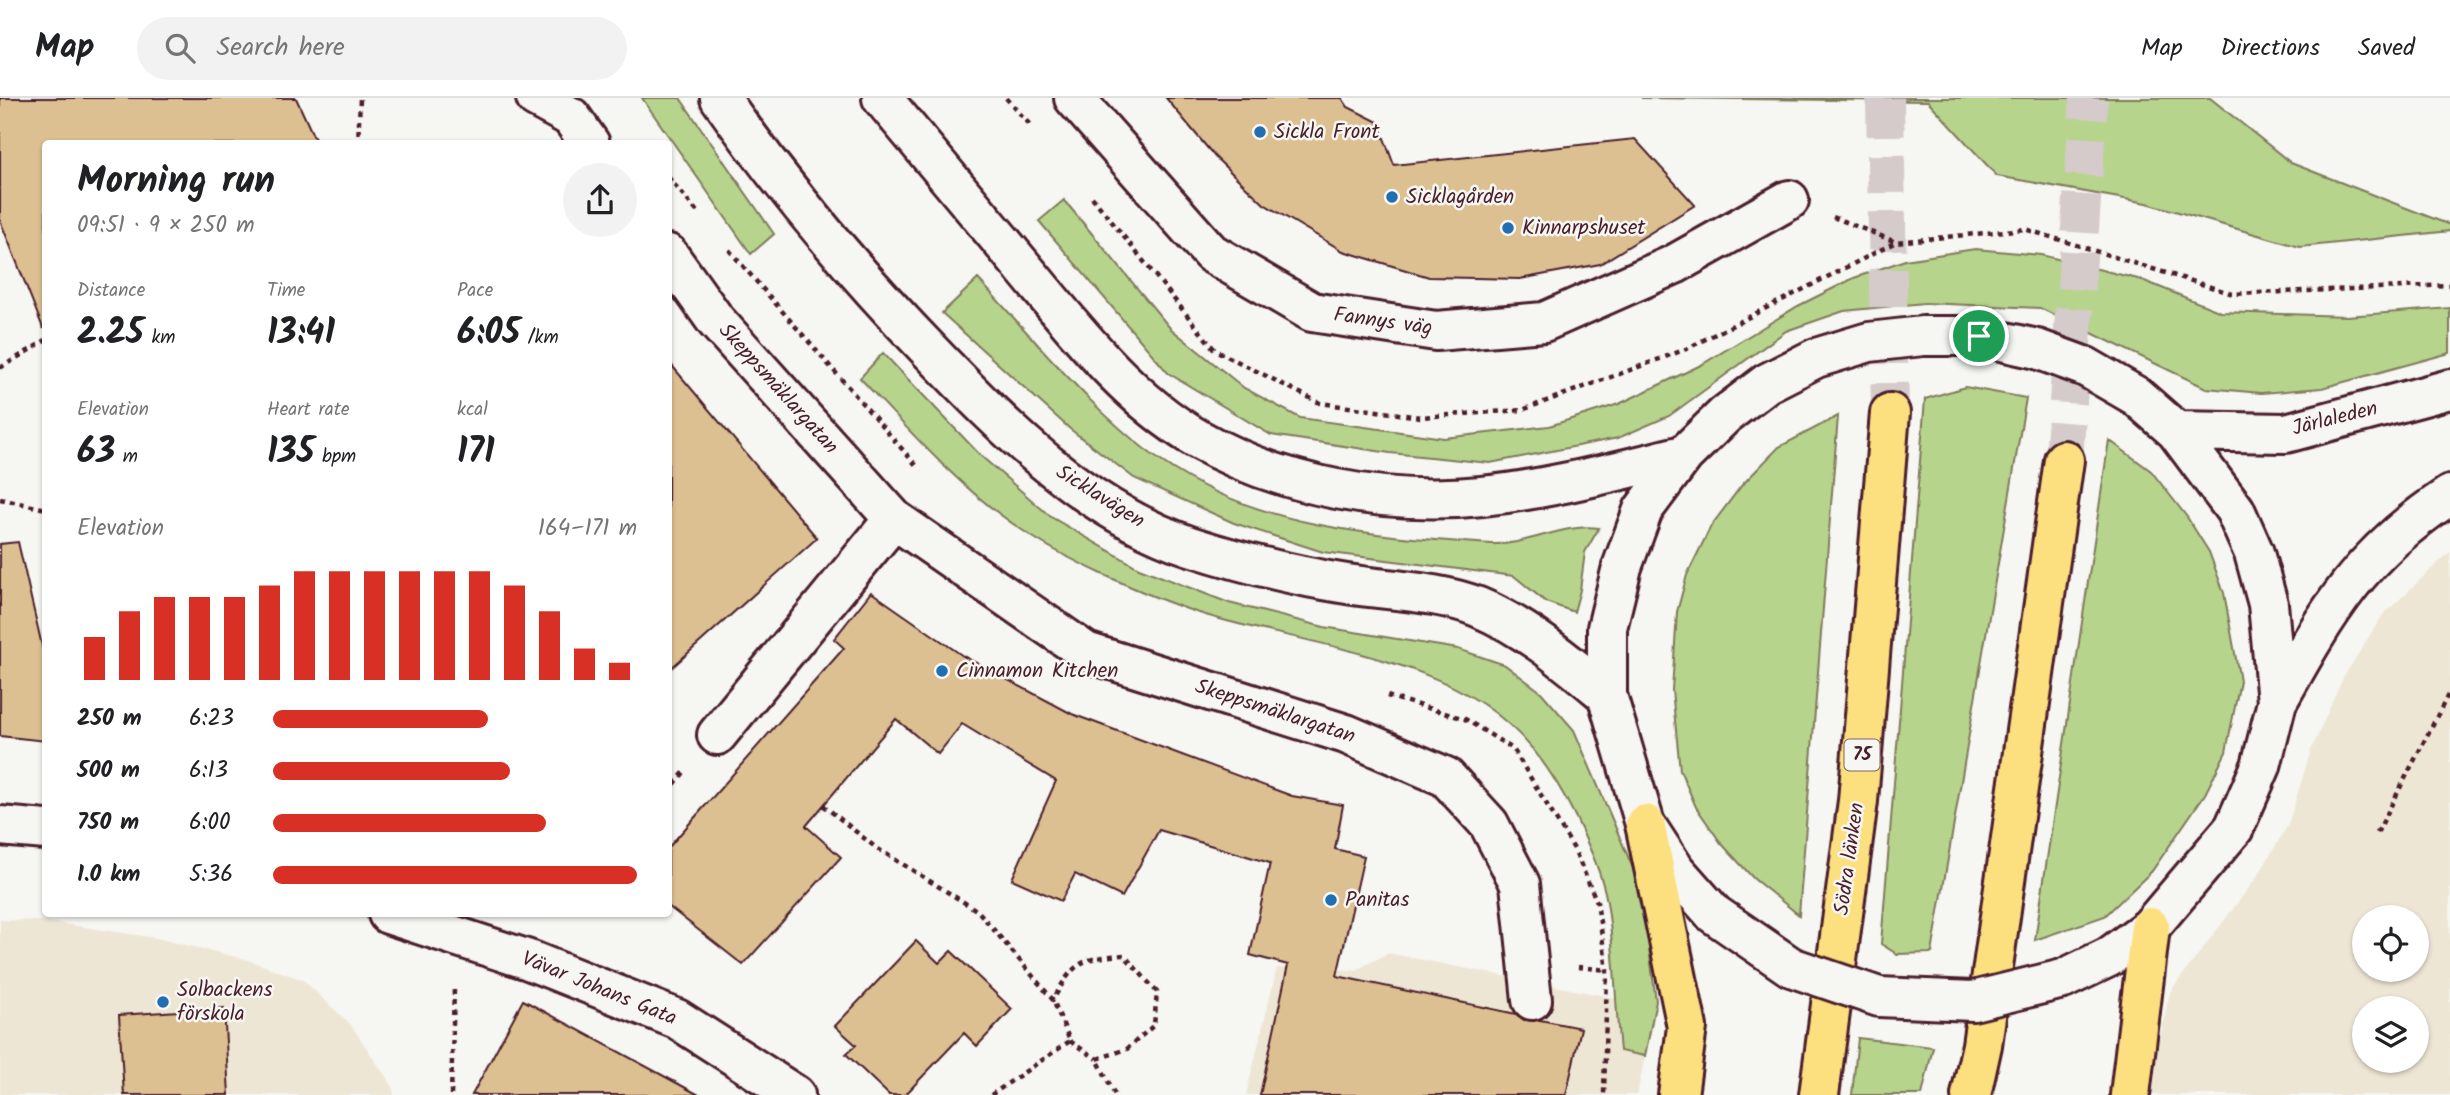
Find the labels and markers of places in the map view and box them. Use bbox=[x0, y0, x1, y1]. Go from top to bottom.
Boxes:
place label: Sickla Front bbox=[1274, 116, 1380, 149]
marker: Sickla Front bbox=[1252, 124, 1268, 140]
place label: Sicklagården bbox=[1406, 181, 1514, 214]
marker: Sicklagården bbox=[1384, 189, 1400, 205]
place label: Kinnarpshuset bbox=[1522, 212, 1646, 245]
marker: Kinnarpshuset bbox=[1500, 220, 1516, 236]
pin bbox=[1949, 306, 2009, 366]
place label: Cinnamon Kitchen bbox=[956, 655, 1118, 688]
marker: Cinnamon Kitchen bbox=[934, 663, 950, 679]
place label: Panitas bbox=[1345, 884, 1409, 917]
marker: Panitas bbox=[1323, 892, 1339, 908]
place label: Solbackens förskola bbox=[177, 974, 273, 1031]
marker: Solbackens förskola bbox=[155, 994, 171, 1010]

